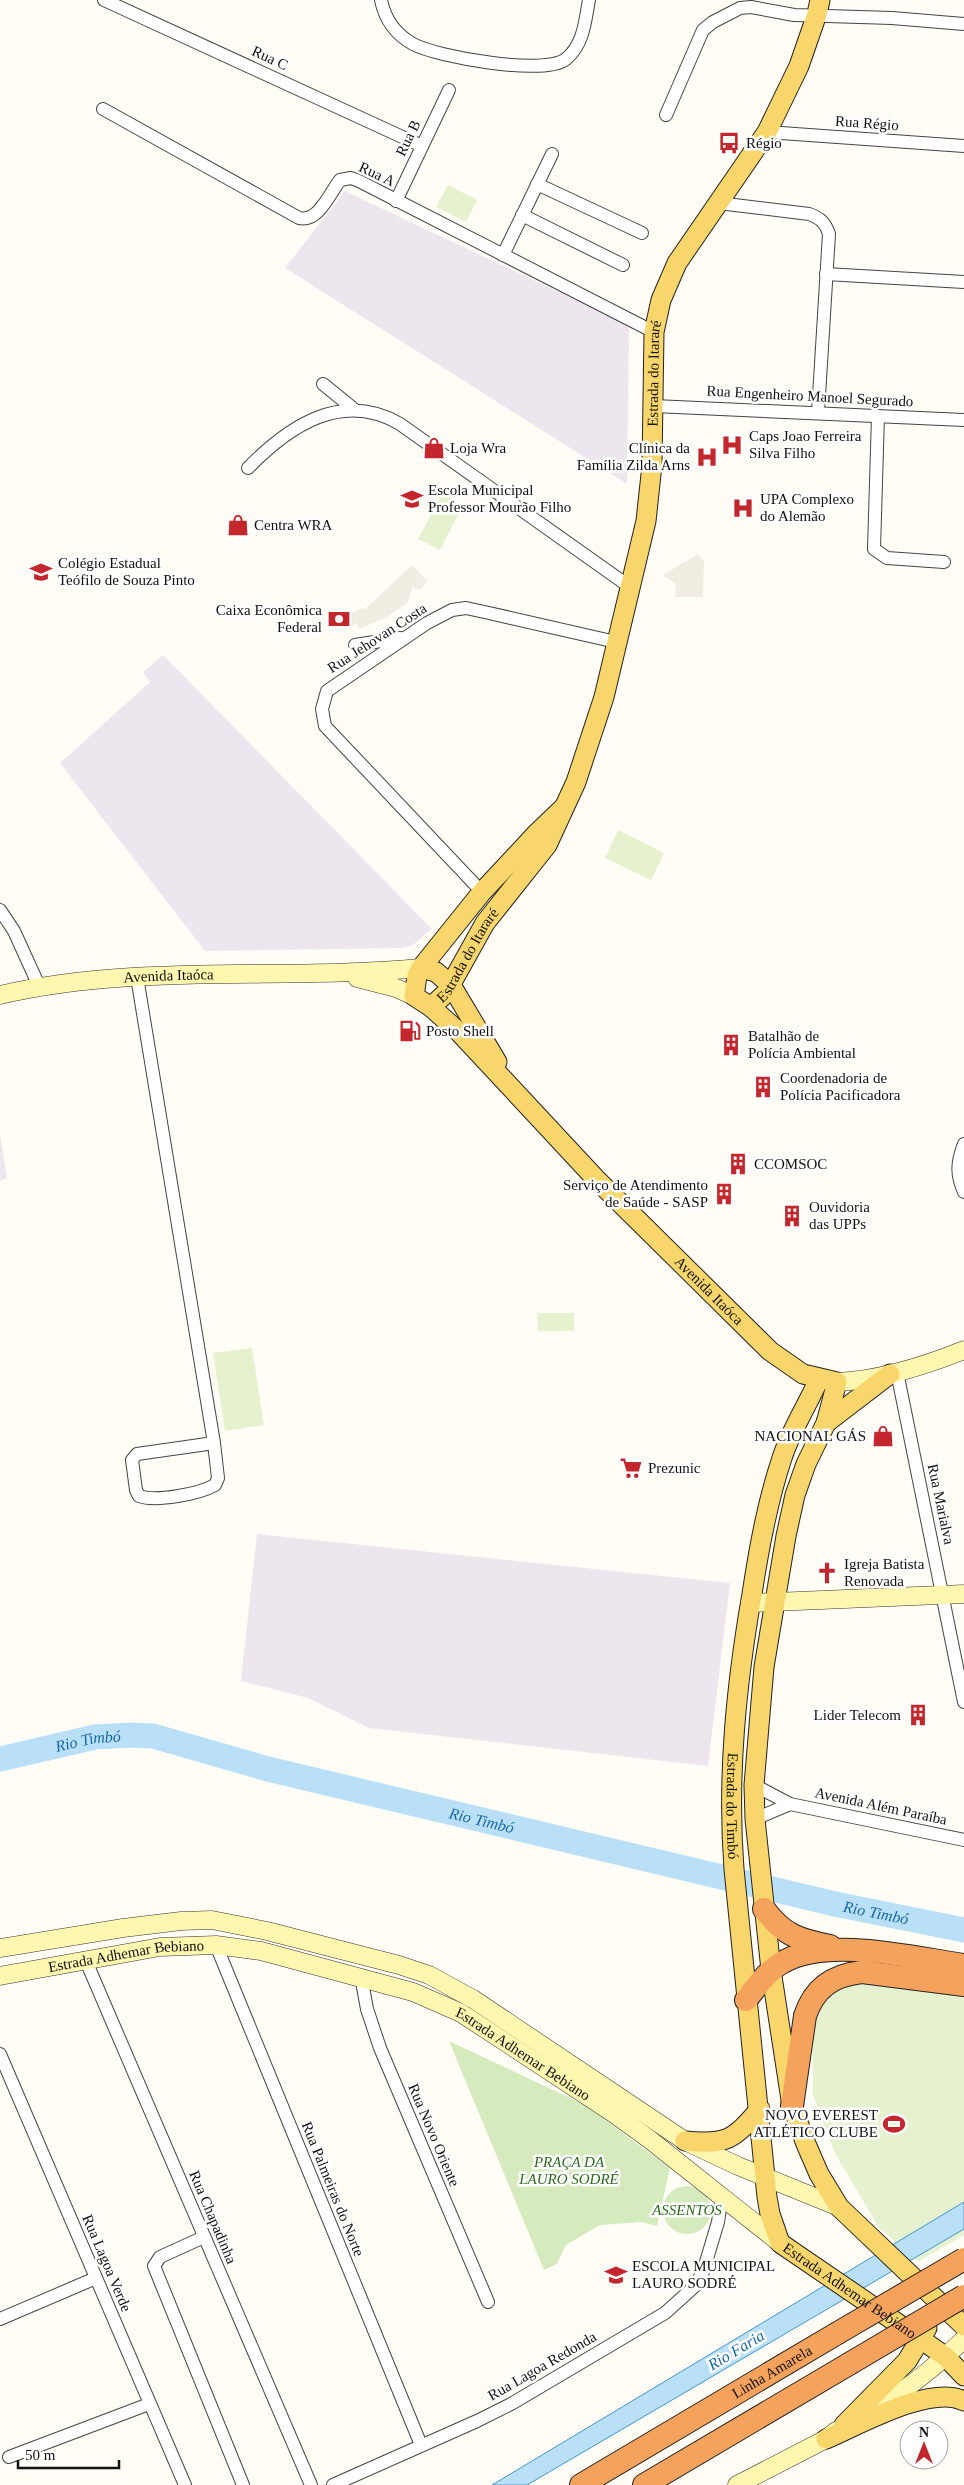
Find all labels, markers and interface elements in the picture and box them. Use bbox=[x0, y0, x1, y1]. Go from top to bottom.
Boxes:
street label: Rua C bbox=[249, 43, 291, 73]
street label: Rua Régio bbox=[835, 113, 899, 133]
street label: Rua B bbox=[392, 117, 424, 159]
bus stop icon: Régio bbox=[716, 130, 742, 156]
place label: Régio bbox=[746, 135, 782, 151]
street label: Rua A bbox=[356, 159, 398, 189]
street label: Estrada do Itararé bbox=[645, 318, 664, 427]
street label: Rua Engenheiro Manoel Segurado bbox=[706, 383, 914, 409]
place label: Caps Joao Ferreira Silva Filho bbox=[749, 428, 862, 461]
hospital icon: Caps Joao Ferreira Silva Filho bbox=[719, 432, 745, 458]
shop icon: Loja Wra bbox=[421, 435, 447, 461]
place label: Loja Wra bbox=[450, 440, 507, 456]
place label: Clínica da Família Zilda Arns bbox=[577, 440, 690, 473]
hospital icon: Clínica da Família Zilda Arns bbox=[694, 444, 720, 470]
place label: Escola Municipal Professor Mourão Filho bbox=[428, 482, 571, 515]
school or university icon: Escola Municipal Professor Mourão Filho bbox=[399, 486, 425, 512]
place label: UPA Complexo do Alemão bbox=[760, 491, 854, 524]
hospital icon: UPA Complexo do Alemão bbox=[730, 495, 756, 521]
shop icon: Centra WRA bbox=[225, 512, 251, 538]
place label: Centra WRA bbox=[254, 517, 333, 533]
place label: Colégio Estadual Teófilo de Souza Pinto bbox=[58, 555, 195, 588]
school or university icon: Colégio Estadual Teófilo de Souza Pinto bbox=[28, 559, 54, 585]
street label: Rua Jehovan Costa bbox=[324, 600, 430, 676]
place label: Caixa Econômica Federal bbox=[216, 602, 322, 635]
bank icon: Caixa Econômica Federal bbox=[326, 606, 352, 632]
street label: Estrada do Itararé bbox=[433, 905, 502, 1006]
street label: Avenida Itaóca bbox=[123, 966, 214, 986]
fuel station icon: Posto Shell bbox=[397, 1018, 423, 1044]
place label: Posto Shell bbox=[426, 1023, 494, 1039]
place label: Batalhão de Polícia Ambiental bbox=[748, 1028, 856, 1061]
building icon: Batalhão de Polícia Ambiental bbox=[718, 1032, 744, 1058]
place label: Coordenadoria de Polícia Pacificadora bbox=[780, 1070, 901, 1103]
building icon: Coordenadoria de Polícia Pacificadora bbox=[750, 1074, 776, 1100]
building icon: CCOMSOC bbox=[725, 1151, 751, 1177]
place label: CCOMSOC bbox=[754, 1156, 827, 1172]
place label: Serviço de Atendimento de Saúde - SASP bbox=[563, 1177, 708, 1210]
building icon: Serviço de Atendimento de Saúde - SASP bbox=[711, 1181, 737, 1207]
place label: Ouvidoria das UPPs bbox=[809, 1199, 870, 1232]
building icon: Ouvidoria das UPPs bbox=[779, 1203, 805, 1229]
street label: Avenida Itaóca bbox=[671, 1253, 747, 1328]
shop icon: NACIONAL GÁS bbox=[870, 1423, 896, 1449]
place label: NACIONAL GÁS bbox=[754, 1428, 866, 1444]
supermarket icon: Prezunic bbox=[618, 1455, 644, 1481]
place label: Prezunic bbox=[648, 1460, 701, 1476]
street label: Rua Marialva bbox=[925, 1462, 957, 1546]
place label: Igreja Batista Renovada bbox=[844, 1556, 925, 1589]
church icon: Igreja Batista Renovada bbox=[814, 1560, 840, 1586]
building icon: Lider Telecom bbox=[905, 1702, 931, 1728]
place label: Lider Telecom bbox=[814, 1707, 901, 1723]
water label: Rio Timbó bbox=[53, 1727, 121, 1755]
street label: Estrada do Timbó bbox=[724, 1752, 741, 1860]
street label: Avenida Além Paraíba bbox=[813, 1784, 949, 1828]
water label: Rio Timbó bbox=[447, 1804, 516, 1836]
water label: Rio Timbó bbox=[841, 1897, 910, 1927]
street label: Estrada Adhemar Bebiano bbox=[47, 1937, 204, 1975]
street label: Estrada Adhemar Bebiano bbox=[454, 2004, 593, 2104]
street label: Rua Novo Oriente bbox=[405, 2081, 463, 2189]
place label: NOVO EVEREST ATLÉTICO CLUBE bbox=[753, 2107, 878, 2140]
sports icon: NOVO EVEREST ATLÉTICO CLUBE bbox=[881, 2111, 907, 2137]
street label: Rua Palmeiras do Norte bbox=[299, 2119, 367, 2259]
park label: PRAÇA DA LAURO SODRÉ bbox=[518, 2154, 619, 2187]
street label: Rua Chapadinha bbox=[186, 2168, 240, 2266]
park label: ASSENTOS bbox=[651, 2202, 722, 2218]
street label: Rua Lagoa Verde bbox=[79, 2212, 135, 2314]
street label: Estrada Adhemar Bebiano bbox=[780, 2240, 919, 2342]
place label: ESCOLA MUNICIPAL LAURO SODRÉ bbox=[632, 2258, 775, 2291]
school or university icon: ESCOLA MUNICIPAL LAURO SODRÉ bbox=[603, 2262, 629, 2288]
water label: Rio Faria bbox=[704, 2327, 767, 2374]
street label: Rua Lagoa Redonda bbox=[485, 2328, 599, 2404]
street label: Linha Amarela bbox=[729, 2342, 815, 2402]
north arrow bbox=[899, 2420, 949, 2470]
text: N bbox=[919, 2425, 929, 2440]
scale bar bbox=[18, 2438, 119, 2470]
text: 50 m bbox=[25, 2447, 56, 2463]

